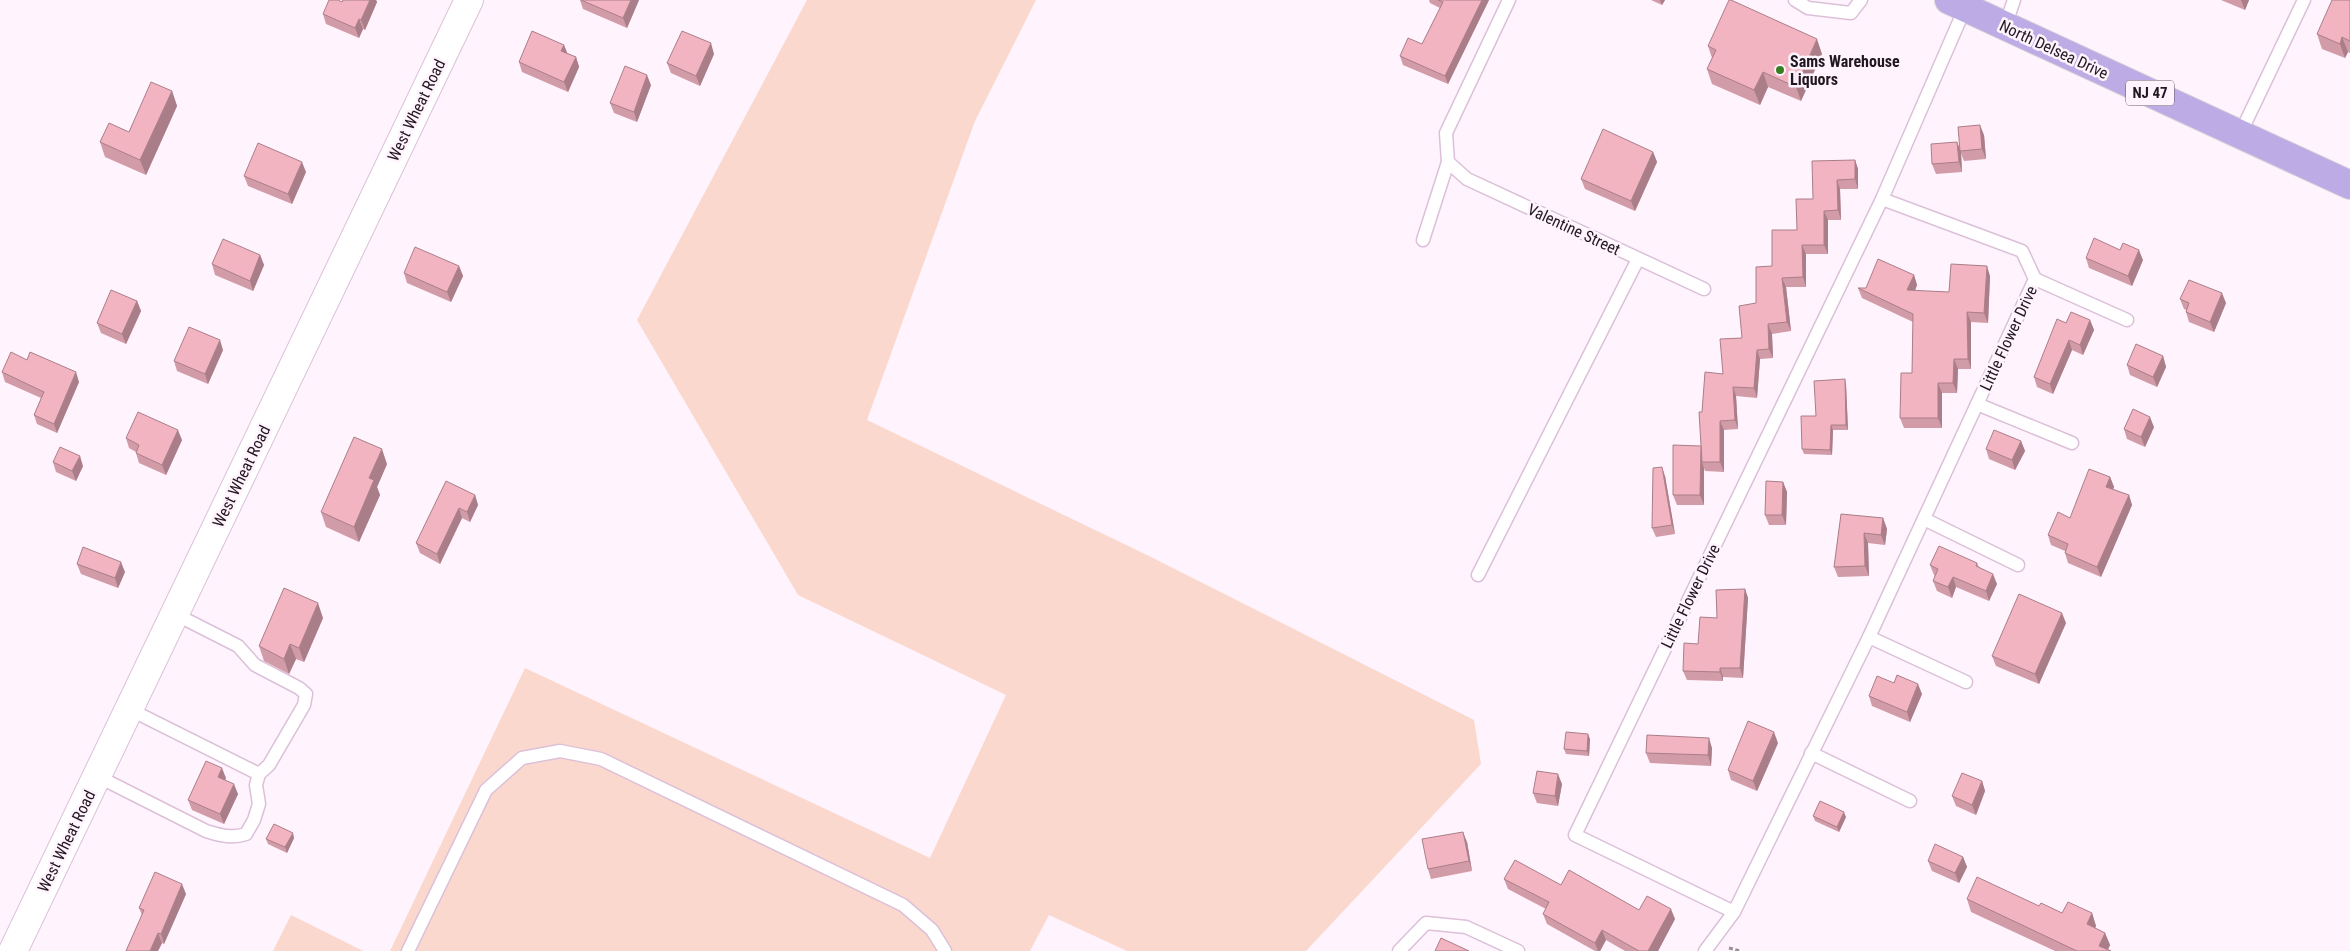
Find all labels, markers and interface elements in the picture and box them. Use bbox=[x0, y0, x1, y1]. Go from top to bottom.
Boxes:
street label: North Delsea Drive bbox=[1996, 16, 2111, 83]
place label: Sams Warehouse Liquors bbox=[1790, 52, 1900, 89]
street label: West Wheat Road bbox=[384, 56, 449, 164]
marker: Sams Warehouse Liquors bbox=[1774, 64, 1786, 76]
road number: NJ 47 bbox=[2126, 80, 2174, 106]
street label: Valentine Street bbox=[1524, 200, 1623, 259]
street label: Little Flower Drive bbox=[1976, 283, 2041, 394]
street label: West Wheat Road bbox=[209, 422, 274, 530]
street label: Little Flower Drive bbox=[1657, 541, 1724, 651]
street label: West Wheat Road bbox=[34, 787, 99, 895]

